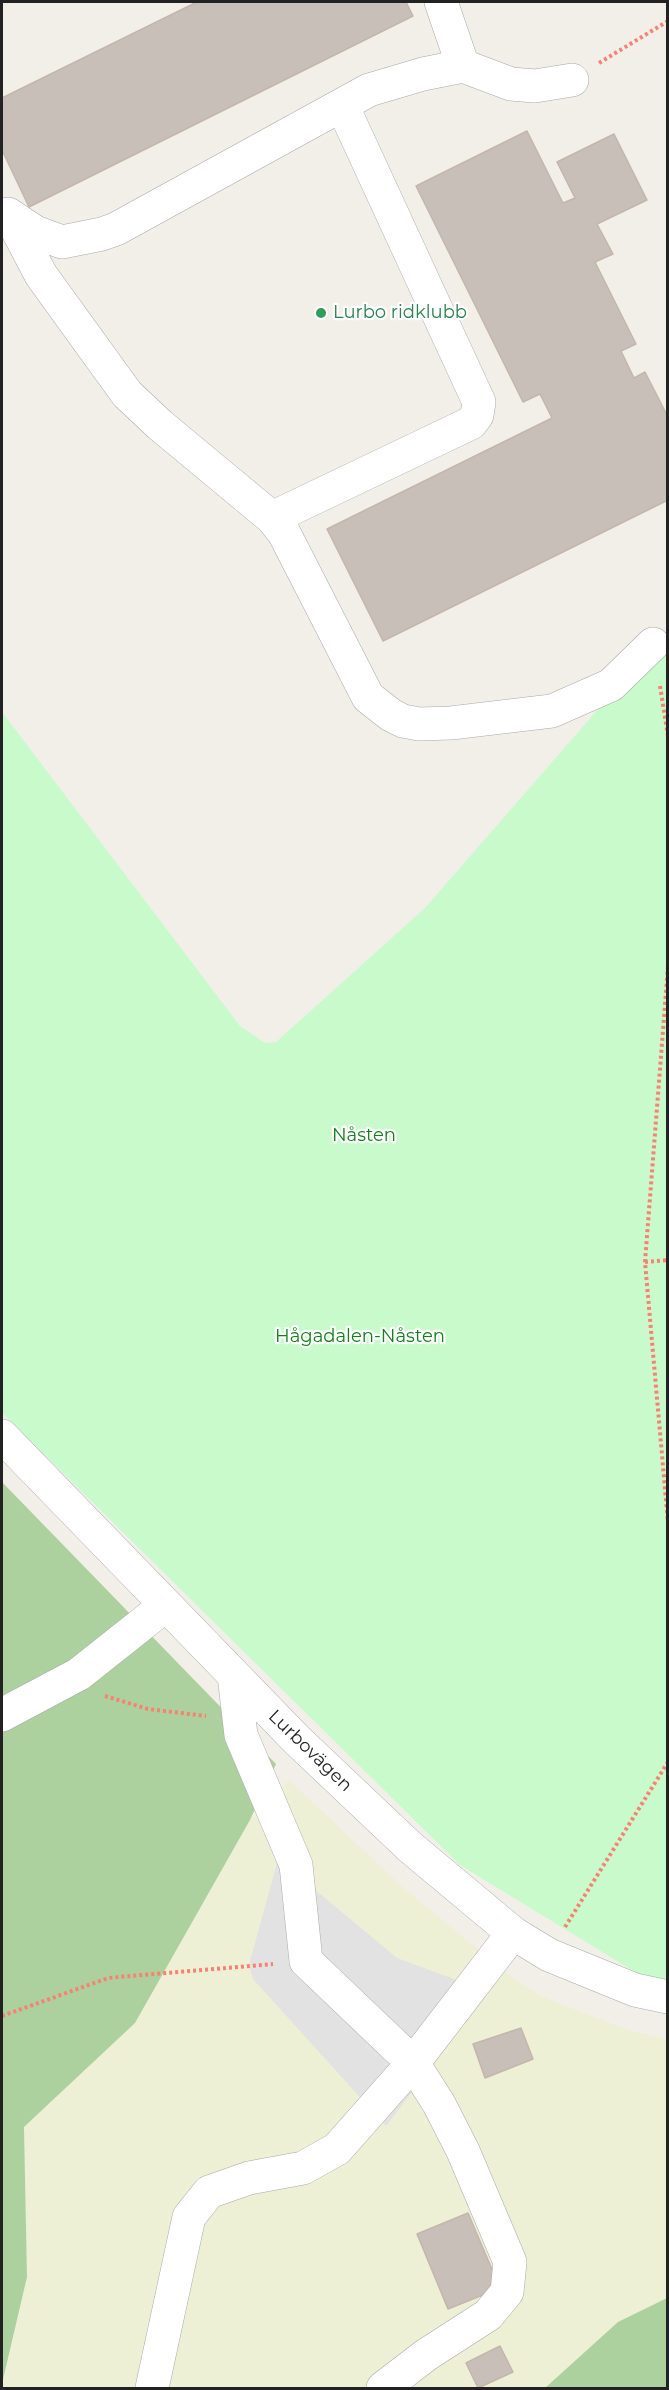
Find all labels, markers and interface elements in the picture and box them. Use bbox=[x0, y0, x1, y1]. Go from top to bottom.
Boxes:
place label: Lurbo ridklubb bbox=[333, 302, 467, 324]
marker: Lurbo ridklubb bbox=[314, 306, 328, 320]
park label: Nåsten bbox=[332, 1125, 396, 1147]
park label: Hågadalen-Nåsten bbox=[275, 1326, 445, 1348]
street label: Lurbovägen bbox=[264, 1706, 356, 1796]

